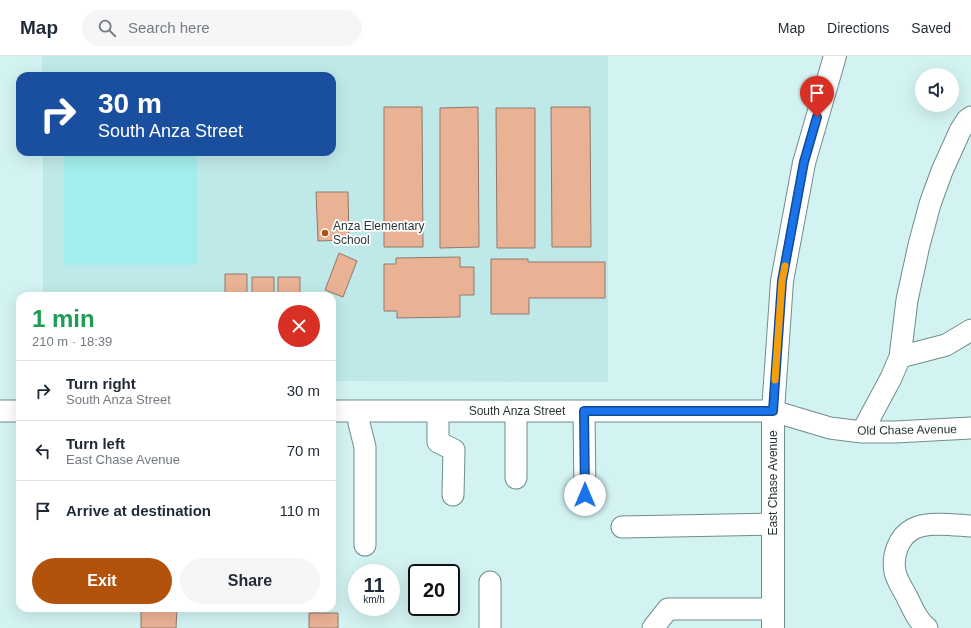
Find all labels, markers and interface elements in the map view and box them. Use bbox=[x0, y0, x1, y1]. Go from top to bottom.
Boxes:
search box bbox=[82, 10, 362, 46]
text: Map bbox=[20, 17, 58, 38]
icon: search bbox=[96, 17, 118, 39]
text: Search here bbox=[128, 19, 210, 36]
text: Map bbox=[778, 20, 805, 36]
text: Directions bbox=[827, 20, 889, 36]
text: Saved bbox=[911, 20, 951, 36]
map controls bbox=[915, 68, 959, 112]
button: sound bbox=[915, 68, 959, 112]
pin bbox=[800, 76, 834, 117]
icon: arrive bbox=[806, 82, 828, 104]
icon: right bbox=[32, 88, 84, 140]
text: 30 m bbox=[98, 88, 162, 119]
text: South Anza Street bbox=[98, 121, 243, 141]
place label: Anza Elementary School bbox=[333, 219, 424, 247]
marker: Anza Elementary School bbox=[320, 228, 330, 238]
text: 1 min bbox=[32, 305, 95, 332]
button: close bbox=[278, 305, 320, 347]
text: 210 m · 18:39 bbox=[32, 334, 112, 349]
text: Turn right bbox=[66, 375, 136, 392]
icon: right bbox=[32, 380, 54, 402]
text: 30 m bbox=[287, 382, 320, 399]
text: South Anza Street bbox=[66, 392, 171, 407]
street label: South Anza Street bbox=[469, 404, 566, 418]
street label: Old Chase Avenue bbox=[857, 422, 957, 438]
street label: East Chase Avenue bbox=[766, 430, 780, 536]
text: Turn left bbox=[66, 435, 125, 452]
icon: left bbox=[32, 440, 54, 462]
text: 70 m bbox=[287, 442, 320, 459]
text: East Chase Avenue bbox=[66, 452, 180, 467]
position arrow bbox=[564, 474, 606, 516]
icon: arrive bbox=[32, 500, 54, 522]
text: Arrive at destination bbox=[66, 502, 211, 519]
text: 110 m bbox=[279, 502, 320, 519]
button: Exit bbox=[32, 558, 172, 604]
button: Share bbox=[180, 558, 320, 604]
speed limit sign: 20 bbox=[408, 564, 460, 616]
text: 11 bbox=[363, 574, 385, 596]
text: km/h bbox=[363, 594, 385, 605]

